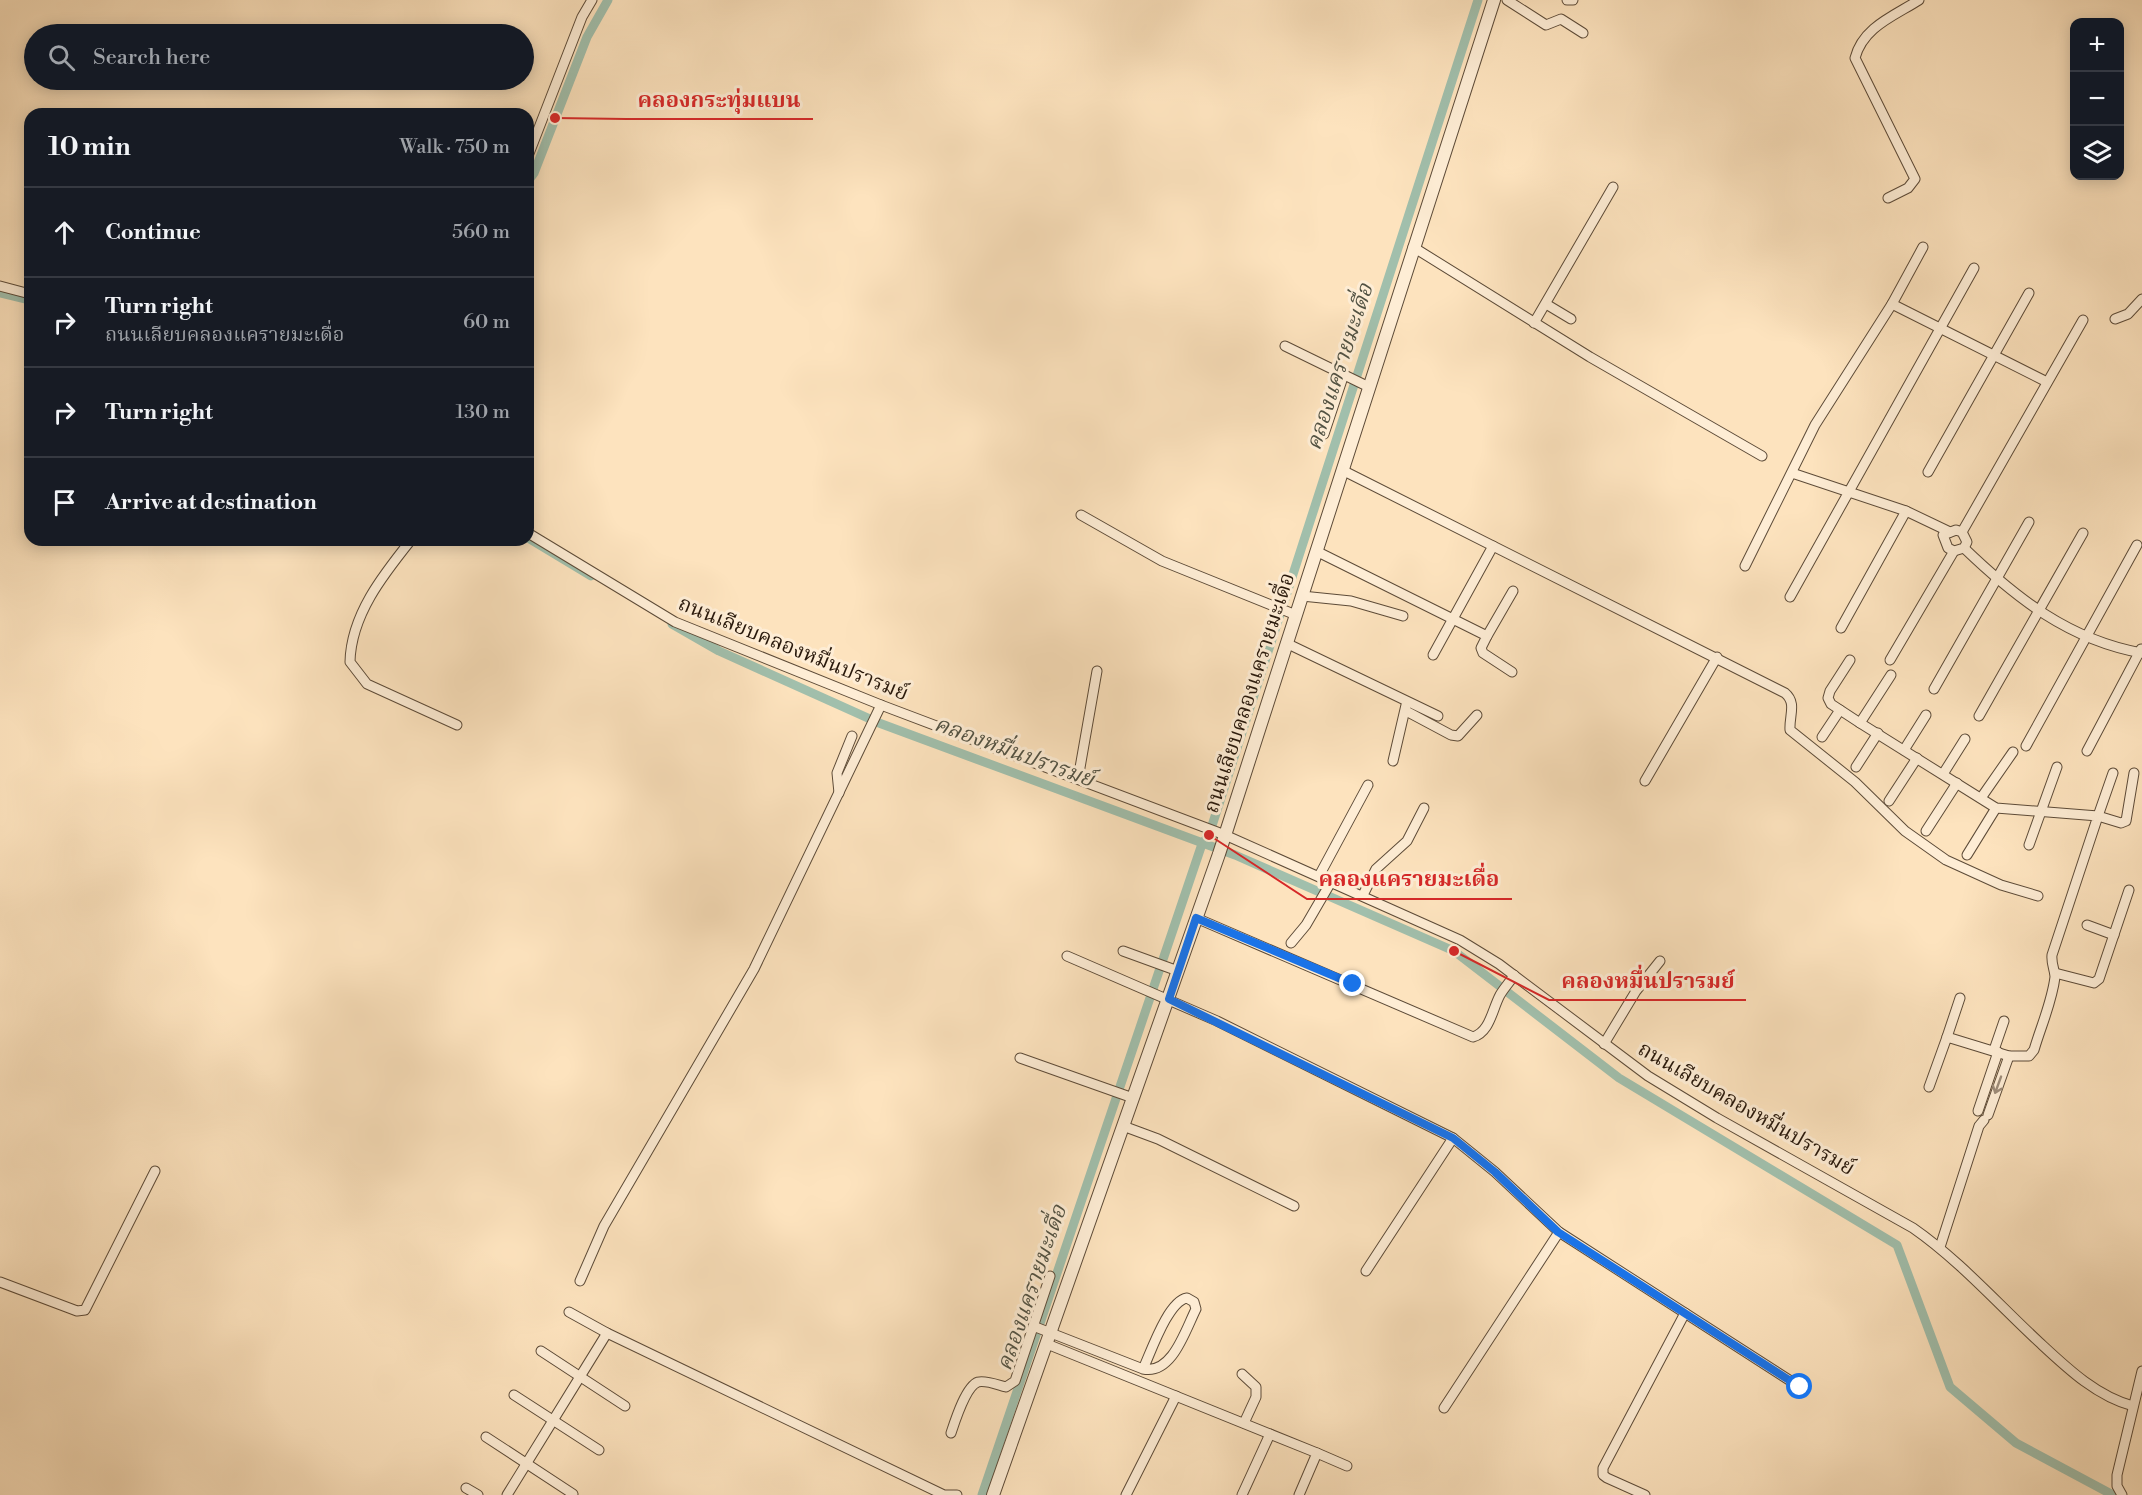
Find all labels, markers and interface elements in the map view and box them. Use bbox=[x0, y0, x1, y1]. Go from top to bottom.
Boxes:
map controls bbox=[2070, 18, 2124, 180]
button: + bbox=[2070, 18, 2124, 72]
search box bbox=[24, 24, 534, 90]
icon: search bbox=[45, 41, 78, 74]
text: Search here bbox=[93, 44, 210, 71]
button: − bbox=[2070, 72, 2124, 126]
callout: คลองกระทุ่มแบน bbox=[626, 79, 813, 119]
text: คลองกระทุ่มแบน bbox=[638, 87, 801, 114]
button: layers bbox=[2070, 126, 2124, 180]
text: 10 min bbox=[48, 131, 131, 163]
text: Walk · 750 m bbox=[400, 135, 510, 160]
icon: ahead bbox=[48, 216, 81, 249]
text: Continue bbox=[105, 219, 201, 246]
text: 560 m bbox=[452, 220, 510, 245]
water label: คลองแครายมะเดื่อ bbox=[1297, 278, 1380, 454]
text: Turn right bbox=[105, 293, 213, 320]
icon: right bbox=[48, 306, 81, 339]
text: 60 m bbox=[463, 310, 510, 335]
text: ถนนเลียบคลองแครายมะเดื่อ bbox=[105, 323, 344, 348]
icon: right bbox=[48, 396, 81, 429]
text: Turn right bbox=[105, 399, 213, 426]
text: 130 m bbox=[455, 400, 510, 425]
icon: arrive bbox=[48, 486, 81, 519]
text: Arrive at destination bbox=[105, 489, 317, 516]
street label: ถนนเลียบคลองแครายมะเดื่อ bbox=[1195, 568, 1301, 817]
street label: ถนนเลียบคลองหมื่นปรารมย์ bbox=[674, 587, 914, 707]
water label: คลองหมื่นปรารมย์ bbox=[931, 707, 1103, 795]
callout: คลองแครายมะเดื่อ bbox=[1307, 859, 1512, 899]
text: คลองแครายมะเดื่อ bbox=[1319, 862, 1499, 893]
callout: คลองหมื่นปรารมย์ bbox=[1549, 960, 1746, 1000]
text: คลองหมื่นปรารมย์ bbox=[1561, 964, 1736, 995]
route end bbox=[1339, 970, 1365, 996]
street label: ถนนเลียบคลองหมื่นปรารมย์ bbox=[1633, 1033, 1861, 1182]
one-way arrow bbox=[1992, 1075, 2003, 1094]
water label: คลองแครายมะเดื่อ bbox=[987, 1199, 1073, 1374]
route start bbox=[1786, 1373, 1812, 1399]

